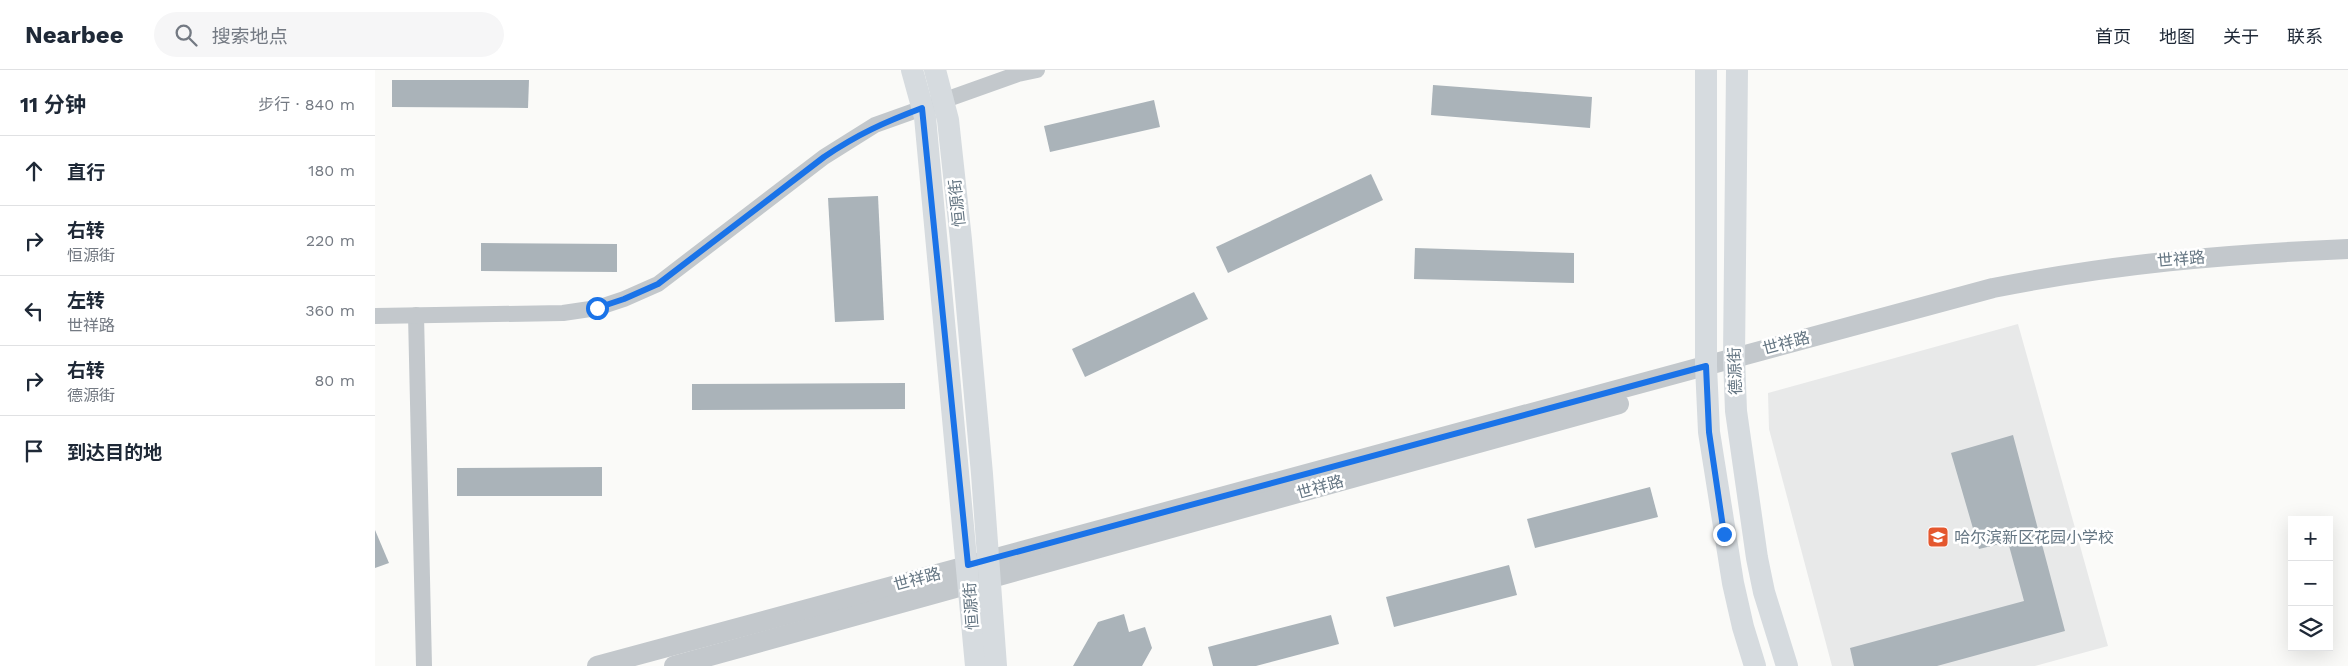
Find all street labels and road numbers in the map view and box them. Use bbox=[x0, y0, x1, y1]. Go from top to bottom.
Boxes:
street label: 恒源街 bbox=[945, 178, 969, 228]
street label: 世祥路 bbox=[2156, 247, 2206, 271]
street label: 世祥路 bbox=[1760, 328, 1812, 358]
street label: 德源街 bbox=[1725, 347, 1745, 395]
street label: 世祥路 bbox=[1294, 471, 1346, 503]
street label: 世祥路 bbox=[891, 564, 943, 594]
street label: 恒源街 bbox=[960, 581, 982, 631]

